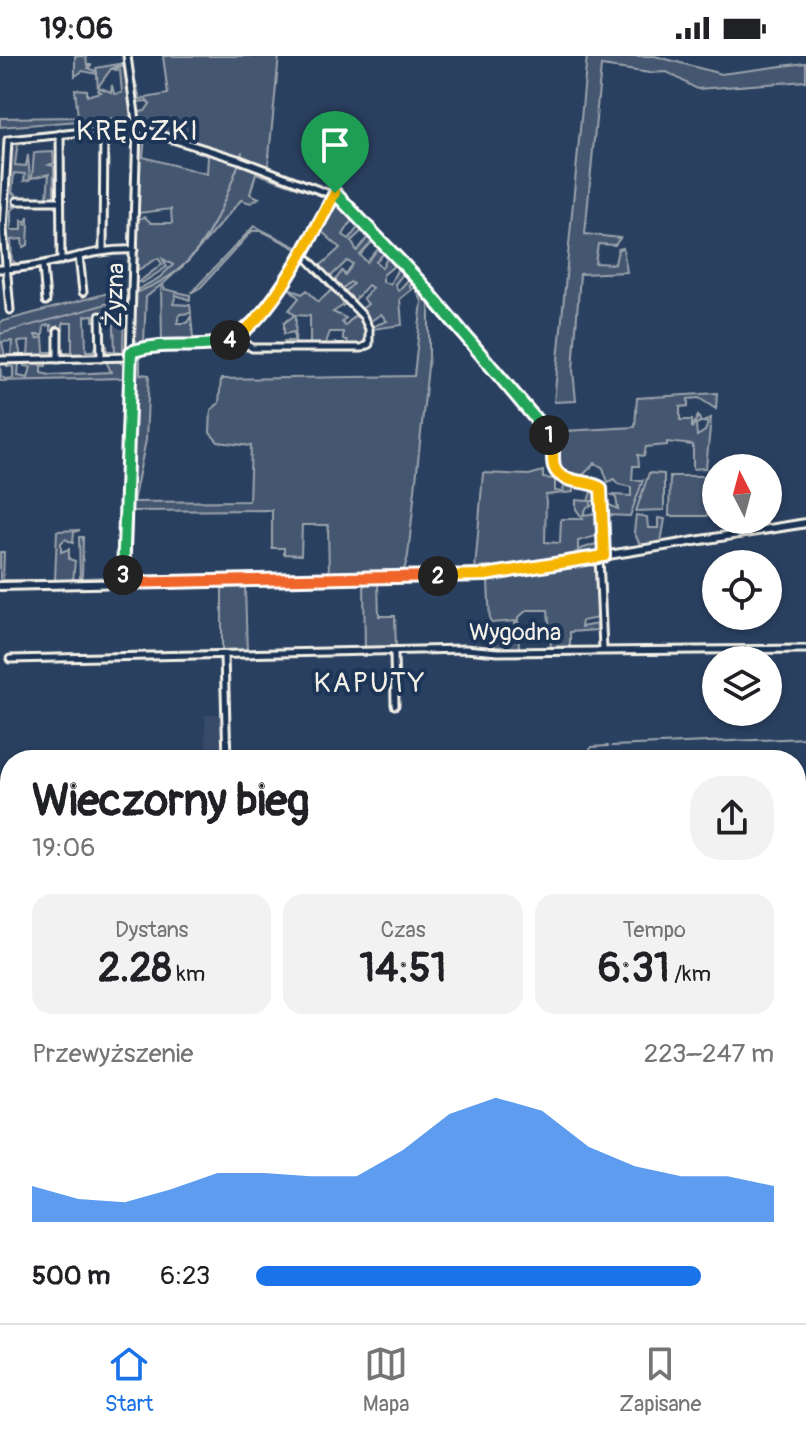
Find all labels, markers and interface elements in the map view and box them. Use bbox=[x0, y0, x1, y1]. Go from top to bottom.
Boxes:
text: 19:06 bbox=[40, 10, 113, 47]
pin bbox=[301, 111, 369, 193]
district label: KRĘCZKI bbox=[76, 114, 200, 149]
icon: arrive bbox=[313, 123, 357, 167]
street label: Żyzna bbox=[99, 262, 131, 328]
pin: 4 bbox=[210, 320, 250, 360]
text: 4 bbox=[224, 326, 236, 354]
pin: 1 bbox=[529, 415, 569, 455]
text: 1 bbox=[545, 421, 553, 449]
north arrow bbox=[702, 454, 782, 534]
map controls bbox=[702, 454, 782, 726]
button: locate bbox=[702, 550, 782, 630]
pin: 3 bbox=[103, 555, 143, 595]
pin: 2 bbox=[418, 556, 458, 596]
text: 3 bbox=[117, 561, 129, 589]
text: 2 bbox=[432, 562, 444, 590]
street label: Wygodna bbox=[469, 618, 561, 647]
button: layers bbox=[702, 646, 782, 726]
district label: KAPUTY bbox=[314, 666, 426, 701]
text: Wieczorny bieg bbox=[32, 774, 309, 829]
button: share bbox=[690, 776, 774, 860]
text: 19:06 bbox=[32, 832, 95, 864]
text: Dystans bbox=[115, 916, 188, 944]
text: Czas bbox=[380, 916, 426, 944]
text: Tempo bbox=[623, 916, 686, 944]
text: 2.28 bbox=[98, 944, 172, 993]
text: 14:51 bbox=[360, 944, 446, 993]
text: 6:31 bbox=[598, 944, 670, 993]
text: km bbox=[172, 960, 205, 988]
text: /km bbox=[670, 960, 711, 988]
text: Przewyższenie bbox=[32, 1038, 193, 1070]
text: 223–247 m bbox=[644, 1038, 774, 1070]
text: 500 m bbox=[32, 1260, 110, 1292]
text: 6:23 bbox=[160, 1260, 210, 1292]
tab: Start bbox=[105, 1342, 153, 1418]
tab: Mapa bbox=[363, 1342, 410, 1418]
tab: Zapisane bbox=[619, 1342, 701, 1418]

